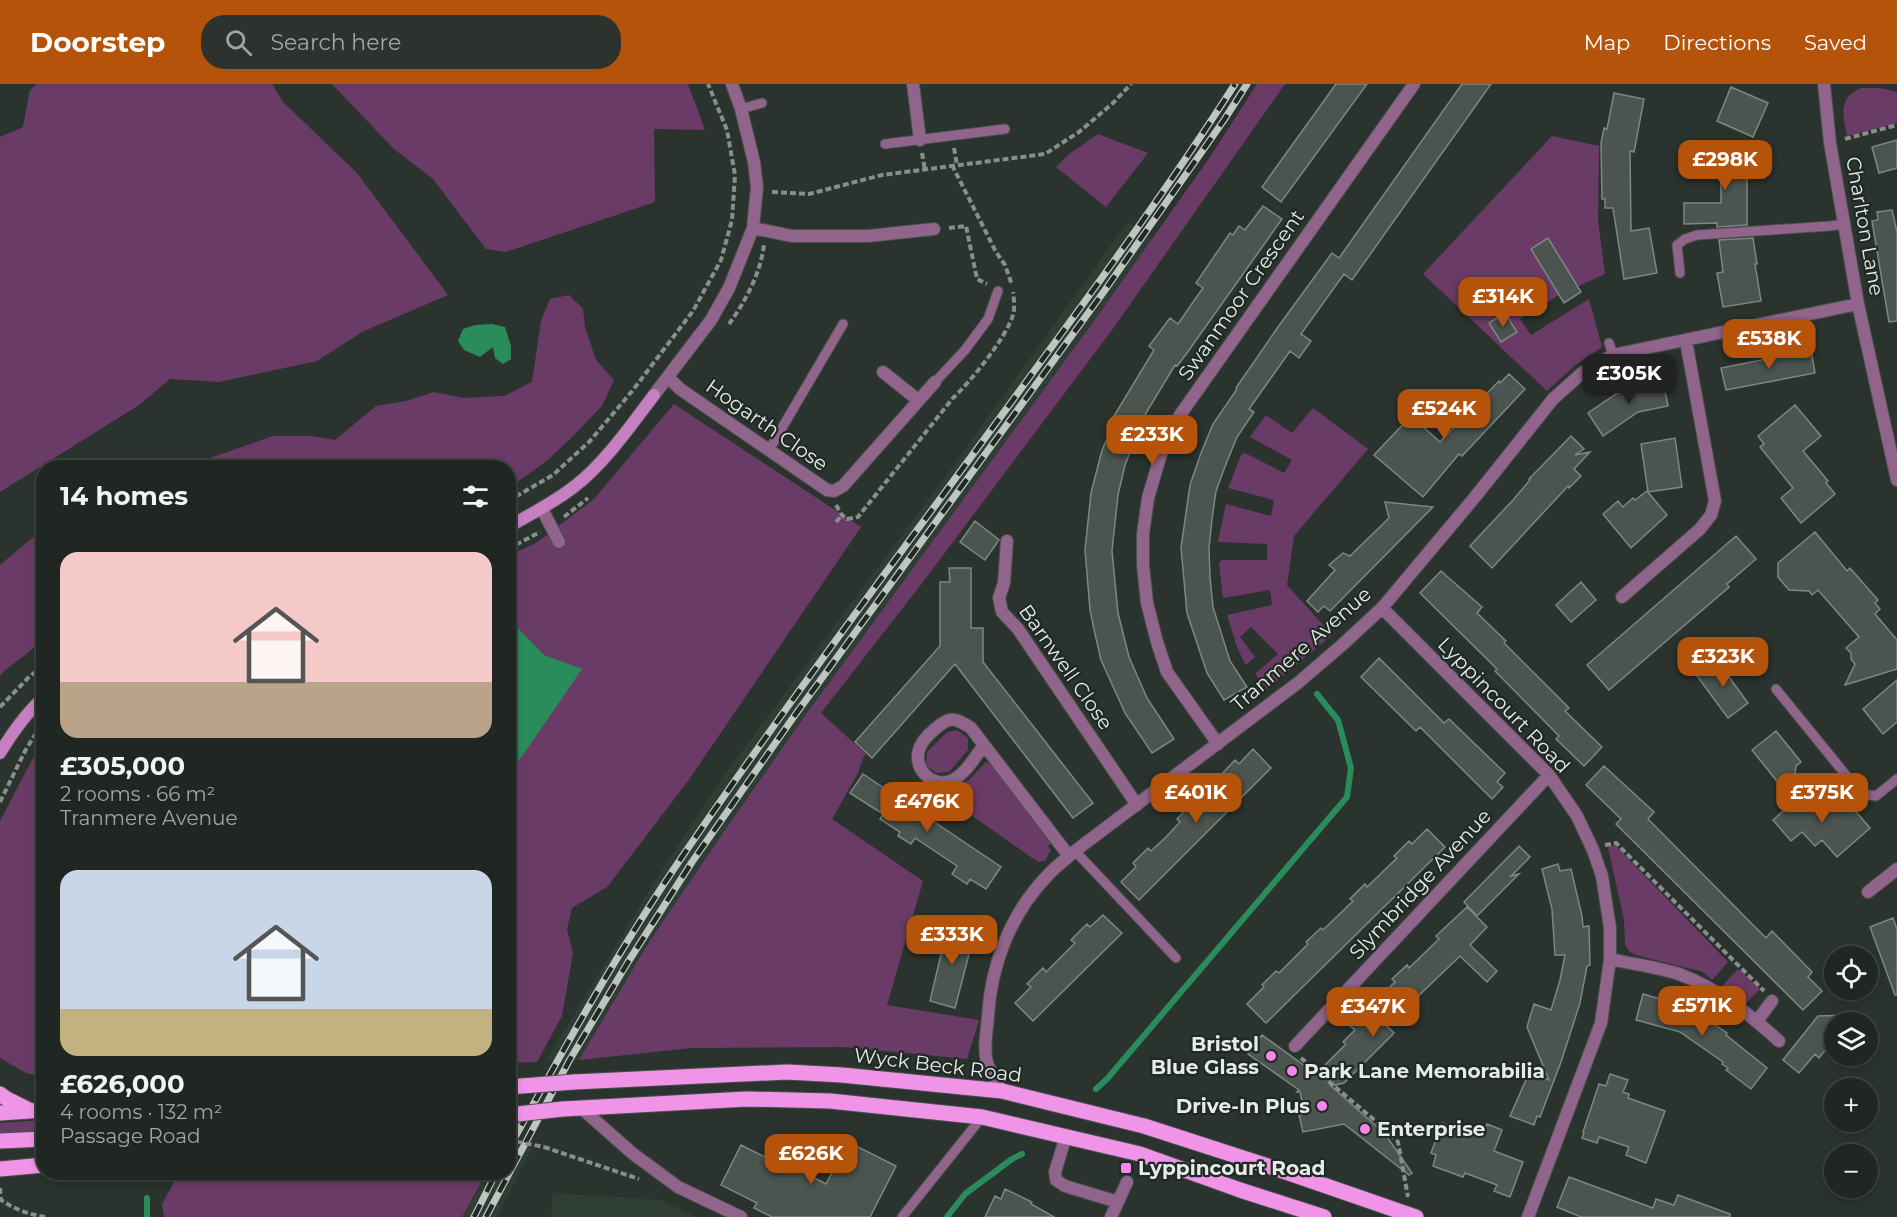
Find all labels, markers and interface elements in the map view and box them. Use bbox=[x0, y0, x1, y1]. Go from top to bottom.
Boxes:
search box bbox=[201, 15, 621, 69]
text: Doorstep bbox=[30, 25, 165, 59]
icon: search bbox=[222, 26, 255, 59]
text: Search here bbox=[270, 29, 401, 56]
text: Map bbox=[1584, 30, 1630, 55]
text: Directions bbox=[1663, 30, 1771, 55]
text: Saved bbox=[1804, 30, 1867, 55]
pin: £298K bbox=[1683, 140, 1767, 191]
text: £298K bbox=[1692, 147, 1758, 171]
street label: Charlton Lane bbox=[1841, 155, 1889, 297]
street label: Swanmoor Crescent bbox=[1173, 205, 1309, 385]
pin: £314K bbox=[1461, 277, 1545, 328]
text: £314K bbox=[1472, 284, 1534, 308]
pin: £538K bbox=[1727, 319, 1811, 370]
text: £538K bbox=[1737, 326, 1801, 350]
pin: £305K bbox=[1587, 354, 1671, 405]
text: £305K bbox=[1596, 361, 1662, 385]
street label: Hogarth Close bbox=[701, 374, 833, 476]
pin: £524K bbox=[1402, 389, 1486, 440]
text: £524K bbox=[1411, 396, 1477, 420]
pin: £233K bbox=[1110, 415, 1194, 466]
text: £233K bbox=[1120, 422, 1184, 446]
text: 14 homes bbox=[60, 480, 188, 512]
icon: filters bbox=[459, 480, 492, 513]
street label: Tranmere Avenue bbox=[1226, 582, 1376, 716]
icon: home bbox=[222, 591, 330, 699]
street label: Barnwell Close bbox=[1014, 600, 1118, 734]
street label: Lyppincourt Road bbox=[1433, 632, 1575, 778]
pin: £323K bbox=[1681, 637, 1765, 688]
text: £323K bbox=[1691, 644, 1755, 668]
text: £305,000 bbox=[60, 750, 185, 782]
pin: £401K bbox=[1154, 773, 1238, 824]
pin: £375K bbox=[1780, 773, 1864, 824]
text: £401K bbox=[1165, 780, 1227, 804]
text: £375K bbox=[1790, 780, 1854, 804]
text: 2 rooms · 66 m² bbox=[60, 782, 215, 806]
pin: £476K bbox=[885, 782, 969, 833]
text: £476K bbox=[894, 789, 960, 813]
street label: Slymbridge Avenue bbox=[1344, 804, 1496, 964]
text: Tranmere Avenue bbox=[60, 806, 238, 830]
icon: home bbox=[222, 909, 330, 1017]
pin: £333K bbox=[910, 915, 994, 966]
text: £333K bbox=[920, 922, 984, 946]
map controls bbox=[1824, 946, 1878, 1198]
button: locate bbox=[1824, 946, 1878, 1000]
pin: £571K bbox=[1660, 986, 1744, 1037]
pin: £347K bbox=[1331, 987, 1415, 1038]
text: £571K bbox=[1672, 993, 1732, 1017]
text: £347K bbox=[1340, 994, 1406, 1018]
button: layers bbox=[1824, 1012, 1878, 1066]
place label: Bristol Blue Glass bbox=[1151, 1032, 1259, 1079]
street label: Wyck Beck Road bbox=[853, 1043, 1023, 1087]
marker: Bristol Blue Glass bbox=[1264, 1049, 1278, 1063]
place label: Park Lane Memorabilia bbox=[1304, 1059, 1545, 1083]
marker: Park Lane Memorabilia bbox=[1285, 1064, 1299, 1078]
text: £626,000 bbox=[60, 1068, 185, 1100]
button: + bbox=[1824, 1078, 1878, 1132]
place label: Drive-In Plus bbox=[1176, 1094, 1310, 1118]
marker: Drive-In Plus bbox=[1315, 1099, 1329, 1113]
text: 4 rooms · 132 m² bbox=[60, 1100, 223, 1124]
place label: Enterprise bbox=[1377, 1117, 1485, 1141]
marker: Enterprise bbox=[1358, 1122, 1372, 1136]
text: Passage Road bbox=[60, 1124, 201, 1148]
pin: £626K bbox=[769, 1134, 853, 1185]
text: £626K bbox=[779, 1141, 843, 1165]
button: − bbox=[1824, 1144, 1878, 1198]
place label: Lyppincourt Road bbox=[1138, 1156, 1325, 1180]
marker: Lyppincourt Road bbox=[1119, 1161, 1133, 1175]

